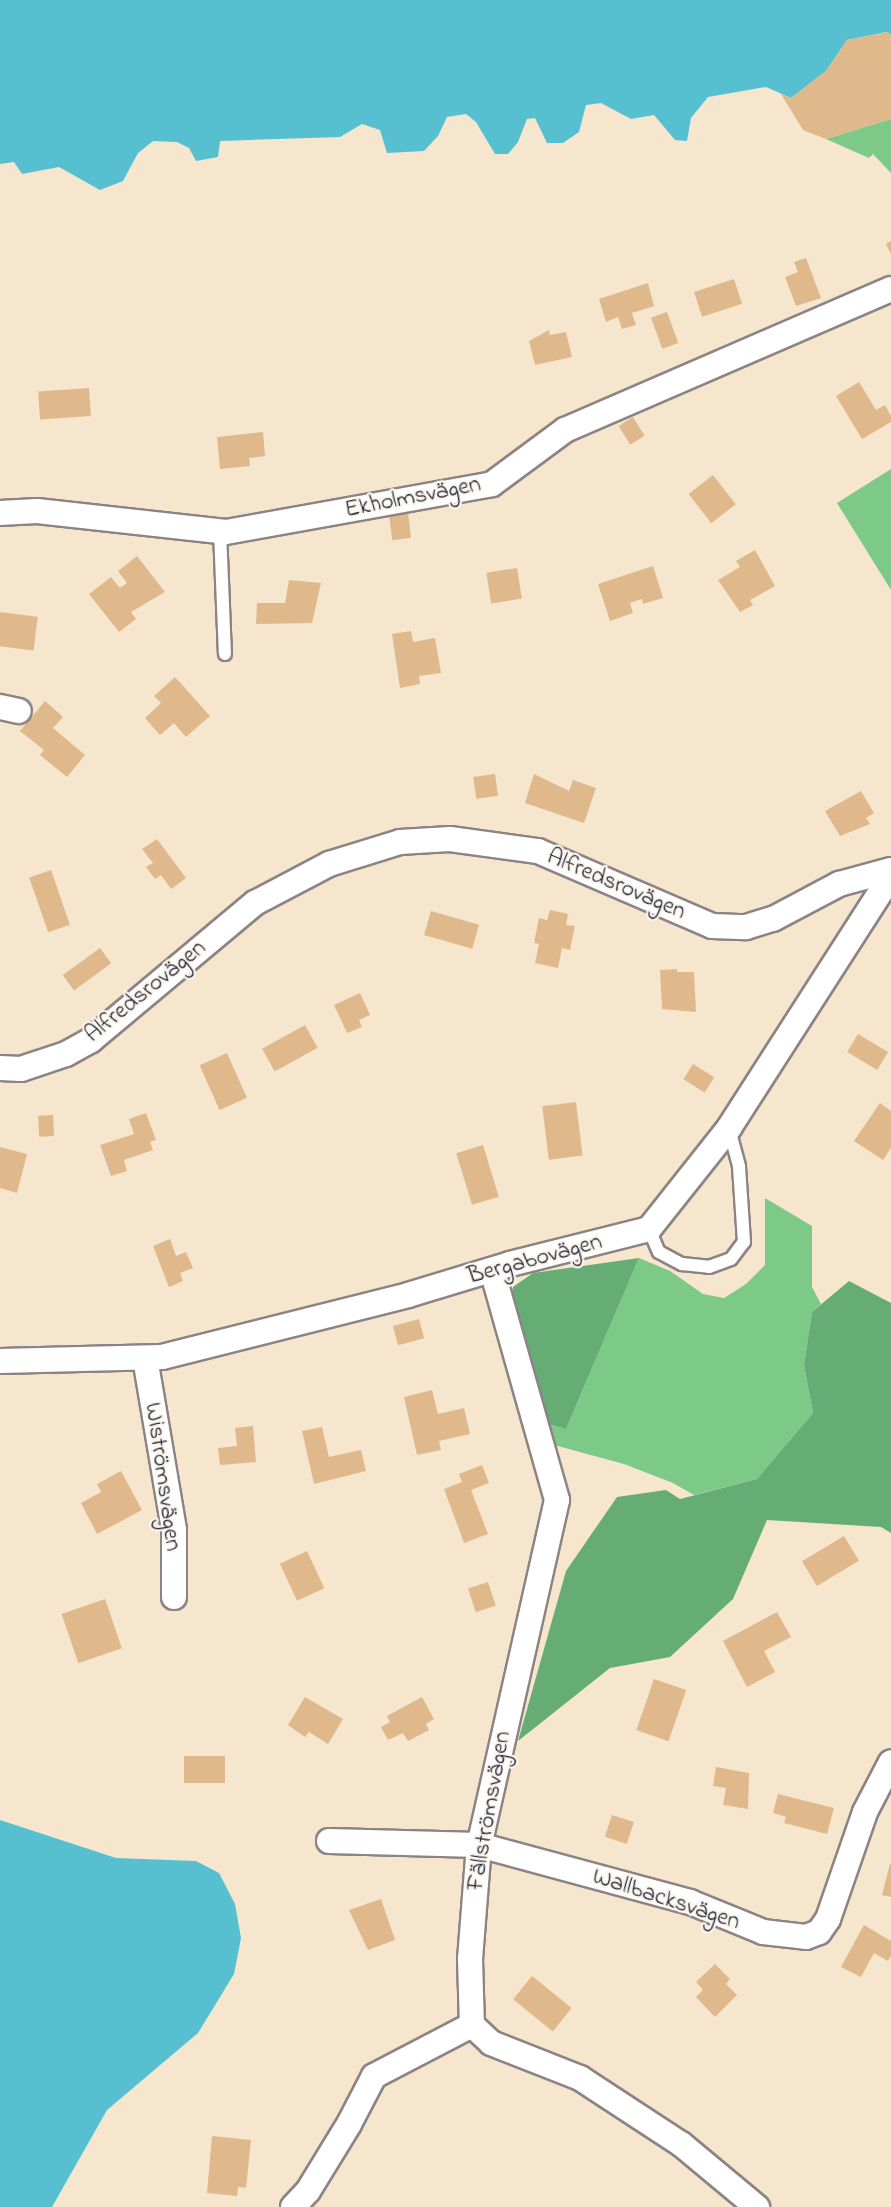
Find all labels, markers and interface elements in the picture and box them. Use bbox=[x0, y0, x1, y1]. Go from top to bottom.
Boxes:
street label: Ekholmsvägen bbox=[343, 471, 483, 525]
street label: Alfredsrovägen bbox=[542, 843, 690, 927]
street label: Alfredsrovägen bbox=[79, 934, 213, 1050]
street label: Bergabovägen bbox=[465, 1228, 605, 1292]
street label: Wiströmsvägen bbox=[137, 1401, 187, 1553]
street label: Fällströmsvägen bbox=[462, 1729, 518, 1893]
street label: Wallbacksvägen bbox=[589, 1863, 743, 1937]

